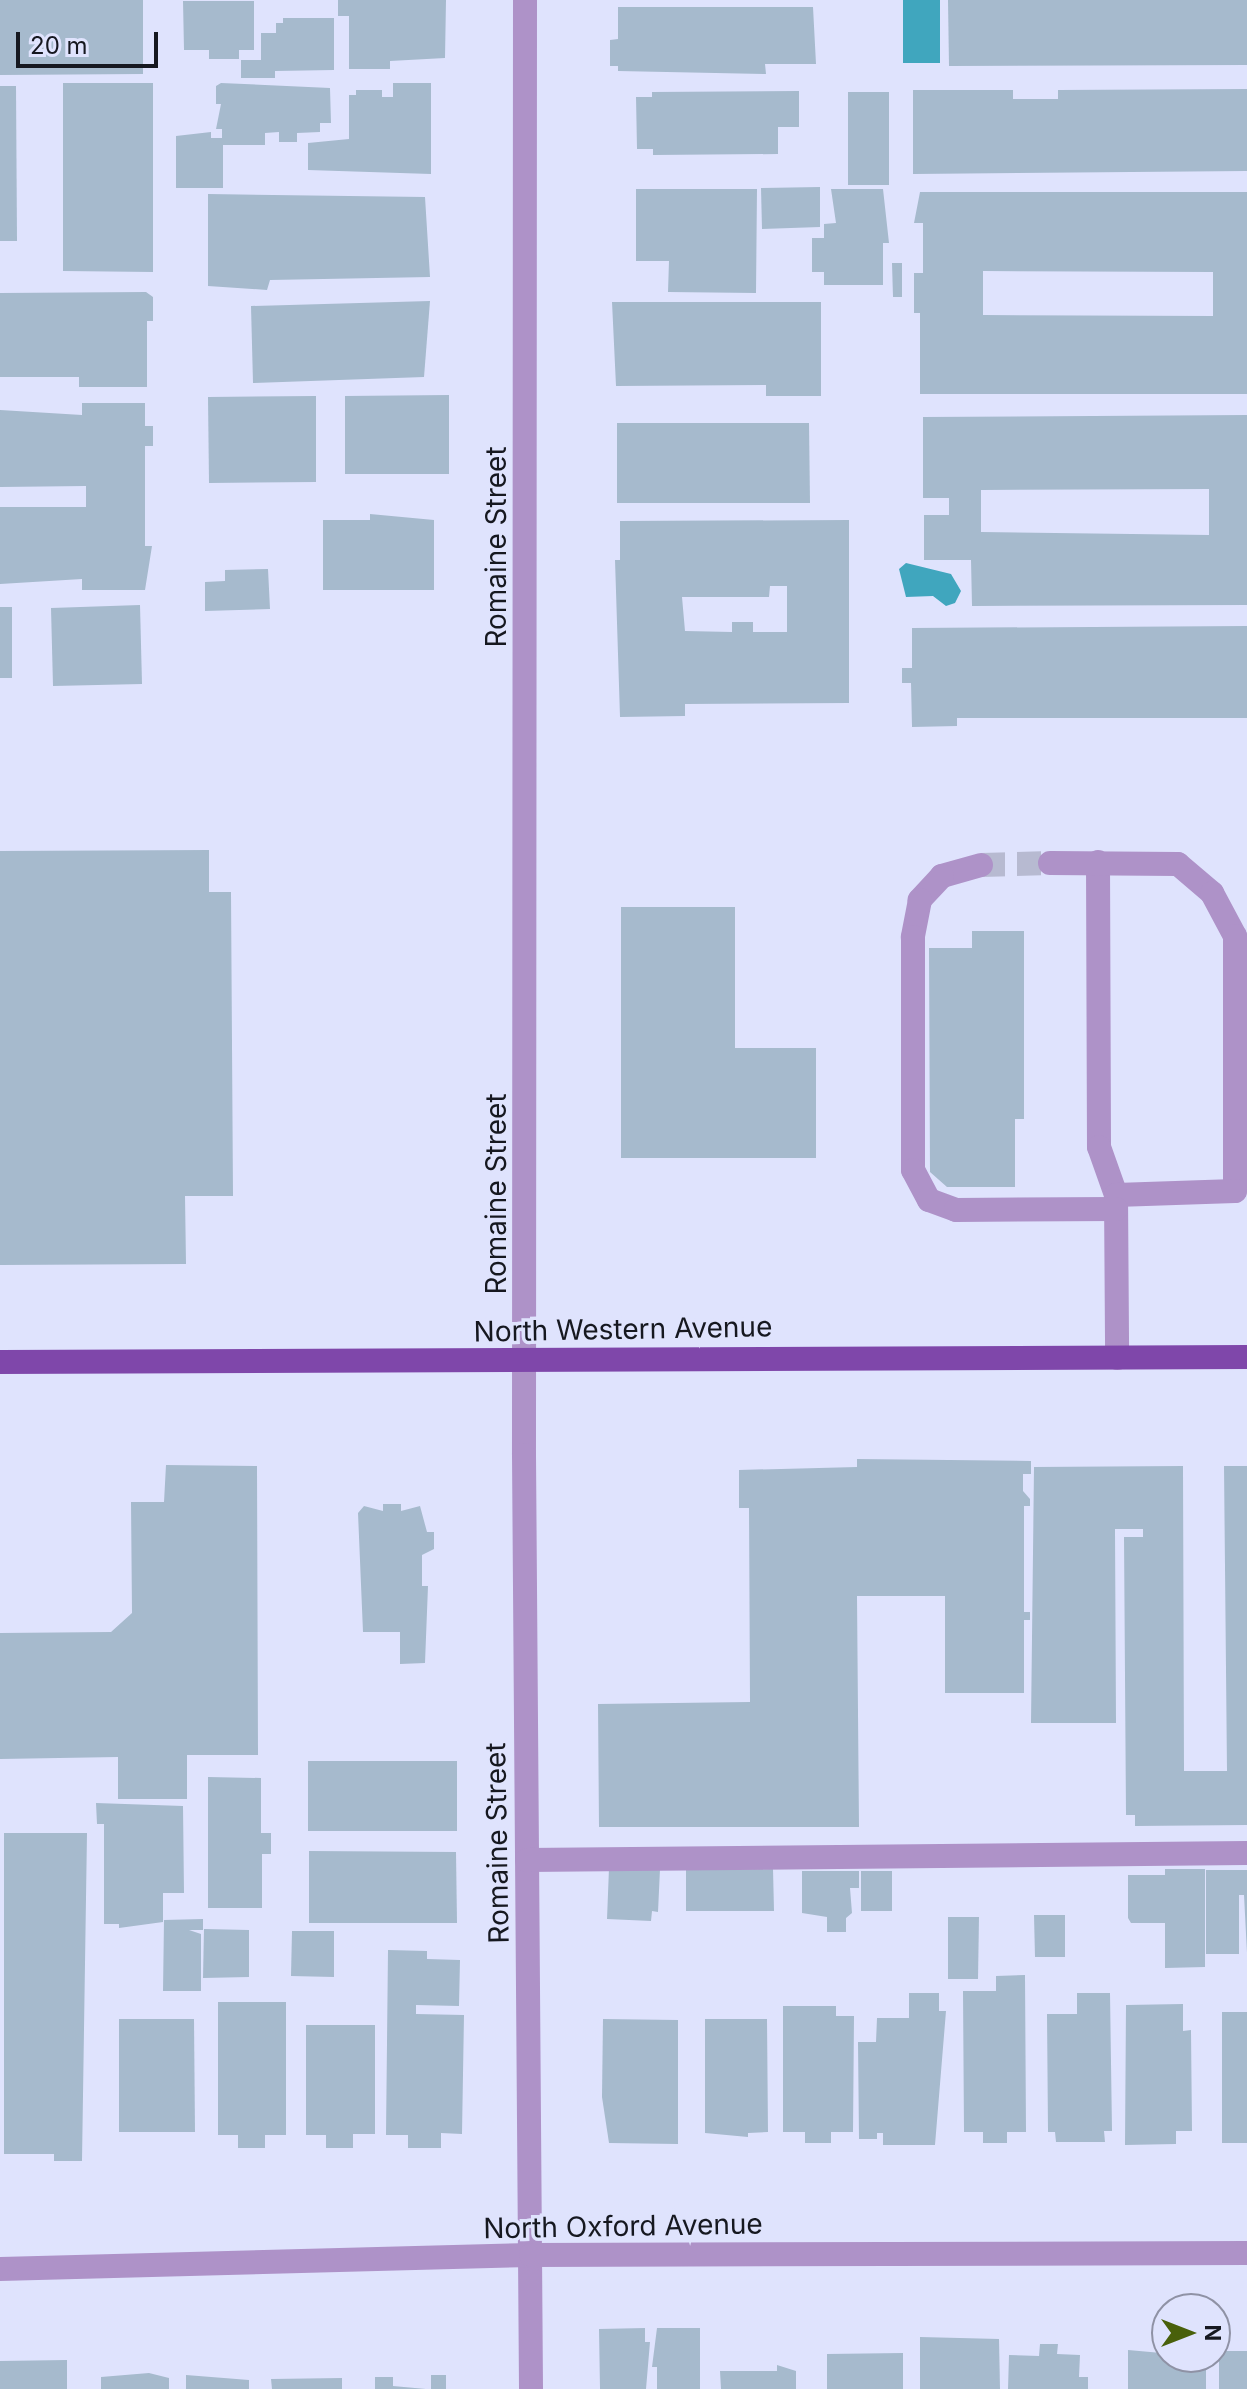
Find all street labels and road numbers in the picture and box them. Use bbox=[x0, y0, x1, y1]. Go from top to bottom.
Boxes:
street label: Romaine Street bbox=[479, 446, 513, 648]
street label: Romaine Street bbox=[479, 1093, 513, 1295]
street label: North Western Avenue bbox=[473, 1310, 773, 1348]
street label: Romaine Street bbox=[478, 1742, 516, 1944]
street label: North Oxford Avenue bbox=[483, 2207, 763, 2245]

